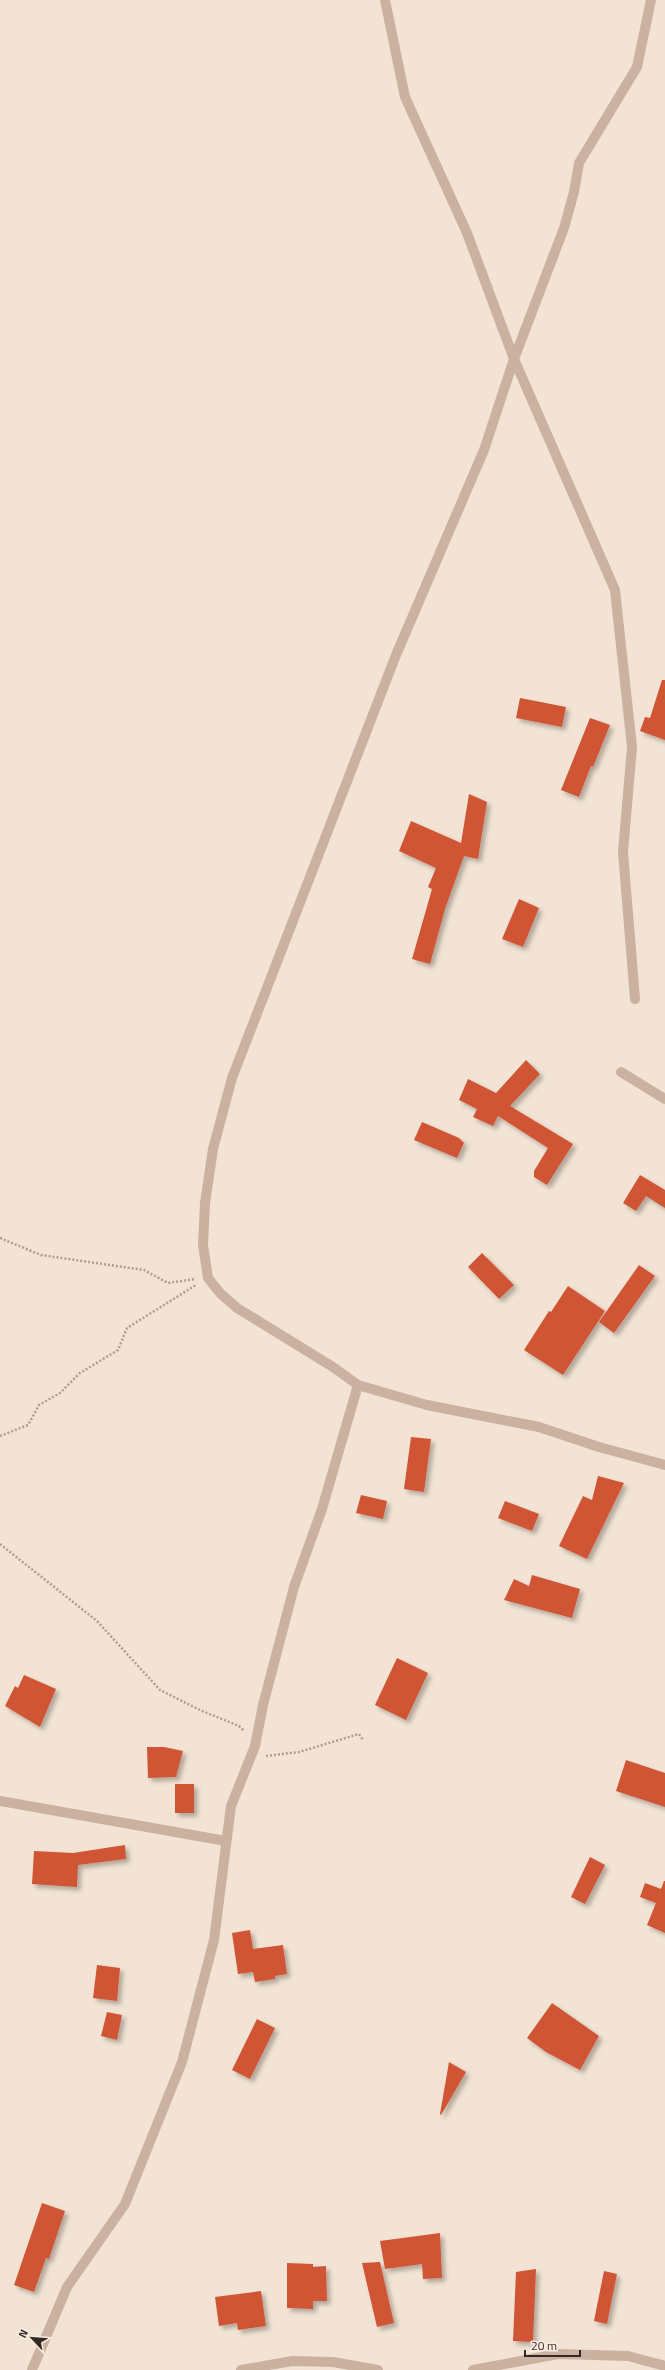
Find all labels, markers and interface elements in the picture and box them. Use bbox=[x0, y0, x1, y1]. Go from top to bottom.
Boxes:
north arrow bbox=[12, 2318, 52, 2358]
text: N bbox=[14, 2327, 32, 2341]
scale bar bbox=[525, 2332, 580, 2358]
text: 20 m bbox=[531, 2336, 557, 2355]

